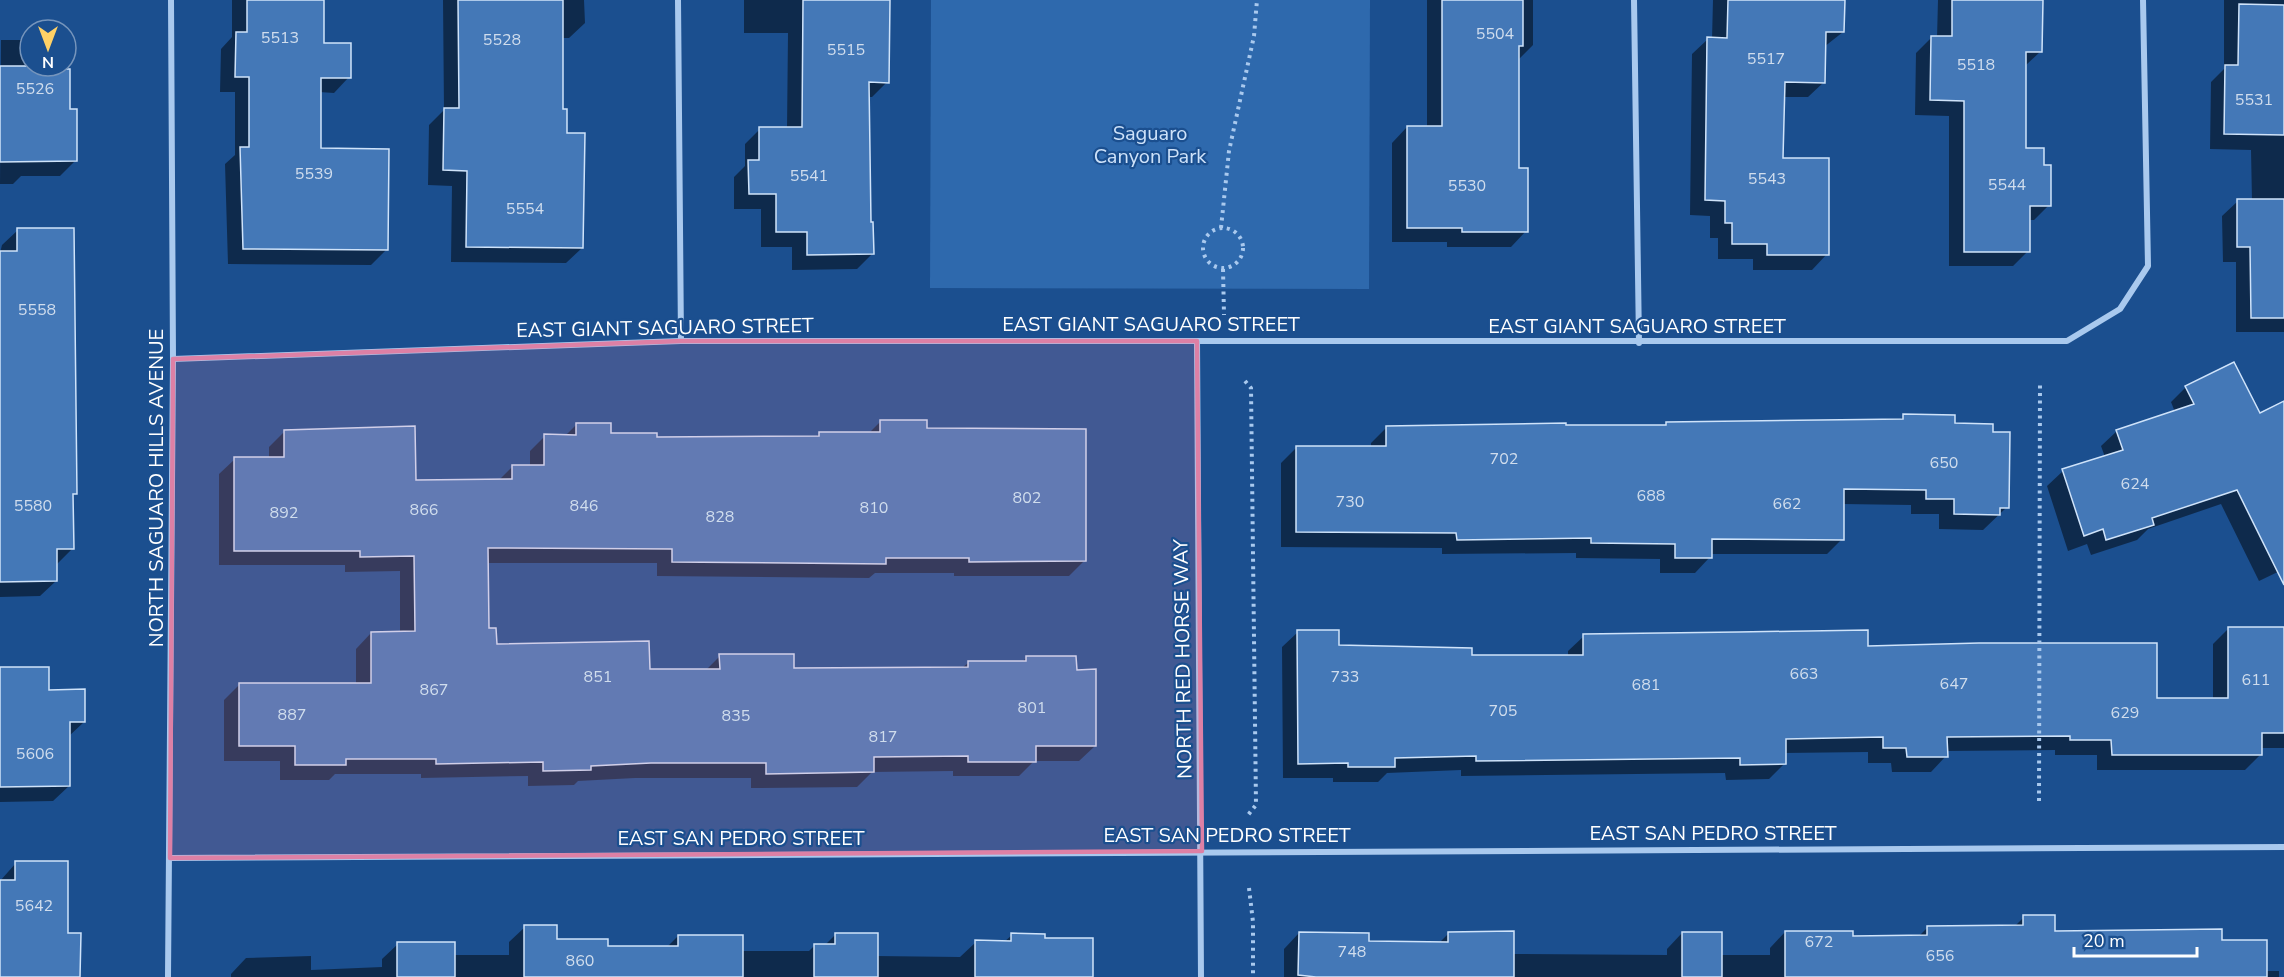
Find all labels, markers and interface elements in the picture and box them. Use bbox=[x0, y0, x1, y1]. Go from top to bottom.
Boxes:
north arrow bbox=[18, 18, 78, 78]
house number: 5504 bbox=[1476, 23, 1515, 45]
house number: 5513 bbox=[261, 27, 299, 49]
house number: 5528 bbox=[483, 29, 521, 51]
house number: 5515 bbox=[827, 39, 865, 61]
house number: 5517 bbox=[1747, 48, 1785, 70]
text: N bbox=[42, 51, 54, 73]
house number: 5518 bbox=[1957, 54, 1995, 76]
house number: 5526 bbox=[16, 78, 54, 100]
house number: 5531 bbox=[2235, 89, 2273, 111]
park label: Saguaro Canyon Park bbox=[1094, 120, 1207, 170]
house number: 5539 bbox=[295, 163, 333, 185]
house number: 5541 bbox=[790, 165, 828, 187]
house number: 5543 bbox=[1748, 168, 1786, 190]
house number: 5544 bbox=[1988, 174, 2027, 196]
house number: 5530 bbox=[1448, 175, 1486, 197]
house number: 5554 bbox=[506, 198, 545, 220]
house number: 5558 bbox=[18, 299, 56, 321]
street label: EAST GIANT SAGUARO STREET bbox=[1002, 311, 1300, 338]
street label: EAST GIANT SAGUARO STREET bbox=[516, 312, 814, 344]
street label: EAST GIANT SAGUARO STREET bbox=[1488, 313, 1786, 340]
street label: NORTH SAGUARO HILLS AVENUE bbox=[143, 329, 170, 647]
house number: 702 bbox=[1490, 448, 1518, 470]
house number: 650 bbox=[1930, 452, 1958, 474]
house number: 624 bbox=[2121, 473, 2150, 495]
house number: 688 bbox=[1637, 485, 1665, 507]
house number: 802 bbox=[1013, 487, 1041, 509]
house number: 730 bbox=[1336, 491, 1364, 513]
house number: 662 bbox=[1773, 493, 1801, 515]
house number: 5580 bbox=[14, 495, 52, 517]
house number: 846 bbox=[570, 495, 598, 517]
house number: 810 bbox=[860, 497, 888, 519]
house number: 866 bbox=[410, 499, 438, 521]
house number: 892 bbox=[270, 502, 298, 524]
house number: 828 bbox=[706, 506, 734, 528]
street label: NORTH RED HORSE WAY bbox=[1167, 538, 1199, 779]
house number: 663 bbox=[1790, 663, 1818, 685]
house number: 851 bbox=[584, 666, 612, 688]
house number: 733 bbox=[1331, 666, 1359, 688]
house number: 611 bbox=[2242, 669, 2270, 691]
house number: 647 bbox=[1940, 673, 1968, 695]
house number: 681 bbox=[1632, 674, 1660, 696]
house number: 867 bbox=[420, 679, 448, 701]
house number: 801 bbox=[1018, 697, 1046, 719]
house number: 705 bbox=[1489, 700, 1517, 722]
house number: 629 bbox=[2111, 702, 2139, 724]
house number: 887 bbox=[278, 704, 306, 726]
house number: 835 bbox=[722, 705, 750, 727]
house number: 817 bbox=[869, 726, 897, 748]
house number: 5606 bbox=[16, 743, 54, 765]
street label: EAST SAN PEDRO STREET bbox=[1589, 820, 1837, 847]
street label: EAST SAN PEDRO STREET bbox=[1103, 822, 1351, 849]
street label: EAST SAN PEDRO STREET bbox=[617, 825, 865, 852]
house number: 5642 bbox=[15, 895, 53, 917]
scale bar bbox=[2074, 920, 2197, 958]
text: 20 m bbox=[2083, 929, 2125, 953]
house number: 672 bbox=[1805, 931, 1833, 953]
house number: 748 bbox=[1338, 941, 1366, 963]
house number: 656 bbox=[1926, 945, 1954, 967]
house number: 860 bbox=[566, 950, 594, 972]

